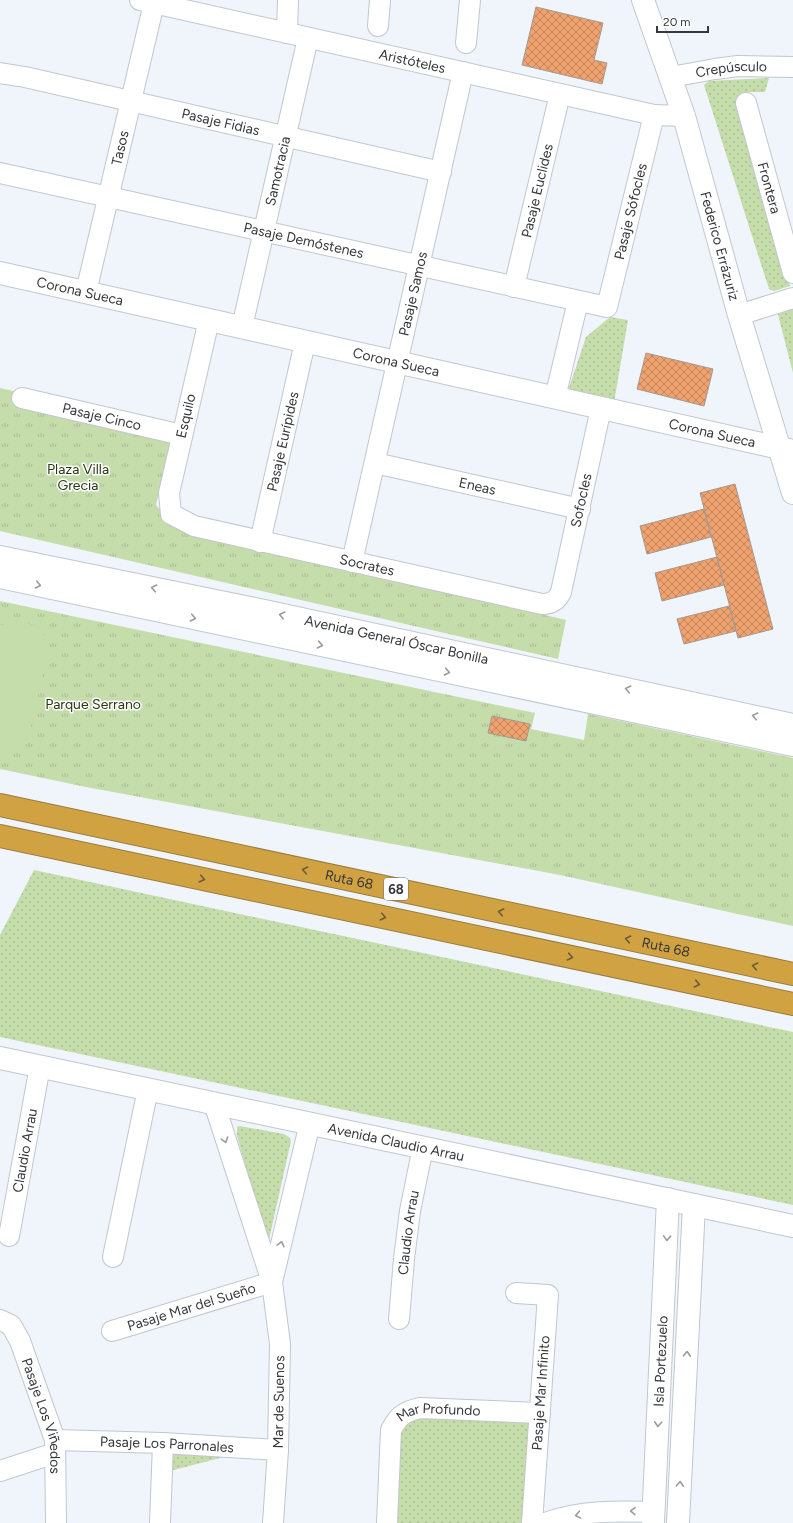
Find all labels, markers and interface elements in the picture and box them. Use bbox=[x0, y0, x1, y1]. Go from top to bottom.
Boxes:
scale bar bbox=[657, 8, 708, 34]
text: 20 m bbox=[663, 15, 691, 29]
street label: Aristóteles bbox=[377, 45, 447, 77]
street label: Crepúsculo bbox=[694, 57, 767, 81]
street label: Pasaje Fidias bbox=[180, 105, 261, 139]
street label: Tasos bbox=[108, 129, 132, 167]
street label: Samotracia bbox=[261, 135, 294, 207]
street label: Pasaje Euclides bbox=[518, 142, 556, 239]
street label: Frontera bbox=[754, 160, 785, 216]
street label: Pasaje Sófocles bbox=[610, 162, 650, 261]
street label: Federico Errázuriz bbox=[697, 190, 743, 303]
street label: Pasaje Demóstenes bbox=[242, 219, 365, 262]
street label: Pasaje Samos bbox=[395, 250, 431, 338]
street label: Corona Sueca bbox=[35, 273, 125, 309]
street label: Corona Sueca bbox=[351, 344, 441, 380]
street label: Pasaje Eurípides bbox=[263, 390, 302, 493]
street label: Esquilo bbox=[173, 392, 199, 440]
street label: Pasaje Cinco bbox=[61, 399, 143, 434]
street label: Corona Sueca bbox=[667, 415, 757, 451]
park label: Plaza Villa Grecia bbox=[47, 461, 109, 494]
street label: Sofocles bbox=[567, 472, 595, 529]
street label: Eneas bbox=[457, 474, 498, 498]
street label: Socrates bbox=[338, 550, 396, 579]
one-way arrow bbox=[35, 581, 41, 589]
one-way arrow bbox=[151, 585, 158, 593]
street label: Avenida General Óscar Bonilla bbox=[303, 611, 490, 668]
one-way arrow bbox=[278, 612, 285, 620]
one-way arrow bbox=[190, 614, 196, 622]
one-way arrow bbox=[317, 641, 323, 649]
one-way arrow bbox=[444, 668, 450, 676]
one-way arrow bbox=[625, 686, 631, 694]
park label: Parque Serrano bbox=[45, 696, 141, 713]
one-way arrow bbox=[752, 713, 758, 721]
one-way arrow bbox=[302, 866, 308, 874]
street label: Ruta 68 bbox=[323, 866, 375, 893]
one-way arrow bbox=[199, 875, 205, 883]
road number: 68 bbox=[384, 878, 408, 900]
one-way arrow bbox=[497, 908, 504, 916]
one-way arrow bbox=[380, 912, 386, 920]
street label: Ruta 68 bbox=[640, 934, 692, 960]
one-way arrow bbox=[625, 935, 631, 943]
one-way arrow bbox=[566, 952, 573, 960]
one-way arrow bbox=[752, 962, 758, 970]
one-way arrow bbox=[694, 979, 700, 987]
street label: Claudio Arrau bbox=[9, 1107, 41, 1194]
street label: Avenida Claudio Arrau bbox=[326, 1119, 466, 1165]
one-way arrow bbox=[220, 1137, 229, 1144]
street label: Claudio Arrau bbox=[394, 1189, 423, 1275]
one-way arrow bbox=[662, 1235, 671, 1241]
one-way arrow bbox=[277, 1241, 285, 1248]
street label: Pasaje Mar del Sueño bbox=[125, 1279, 258, 1334]
street label: Isla Portezuelo bbox=[650, 1315, 671, 1407]
street label: Pasaje Mar Infinito bbox=[528, 1335, 554, 1451]
one-way arrow bbox=[682, 1351, 691, 1357]
street label: Pasaje Los Viñedos bbox=[18, 1355, 64, 1474]
street label: Mar de Suenos bbox=[270, 1355, 288, 1449]
street label: Mar Profundo bbox=[393, 1399, 481, 1425]
one-way arrow bbox=[654, 1421, 663, 1427]
street label: Pasaje Los Parronales bbox=[100, 1433, 234, 1456]
one-way arrow bbox=[675, 1481, 684, 1487]
one-way arrow bbox=[630, 1507, 636, 1515]
one-way arrow bbox=[575, 1510, 581, 1518]

